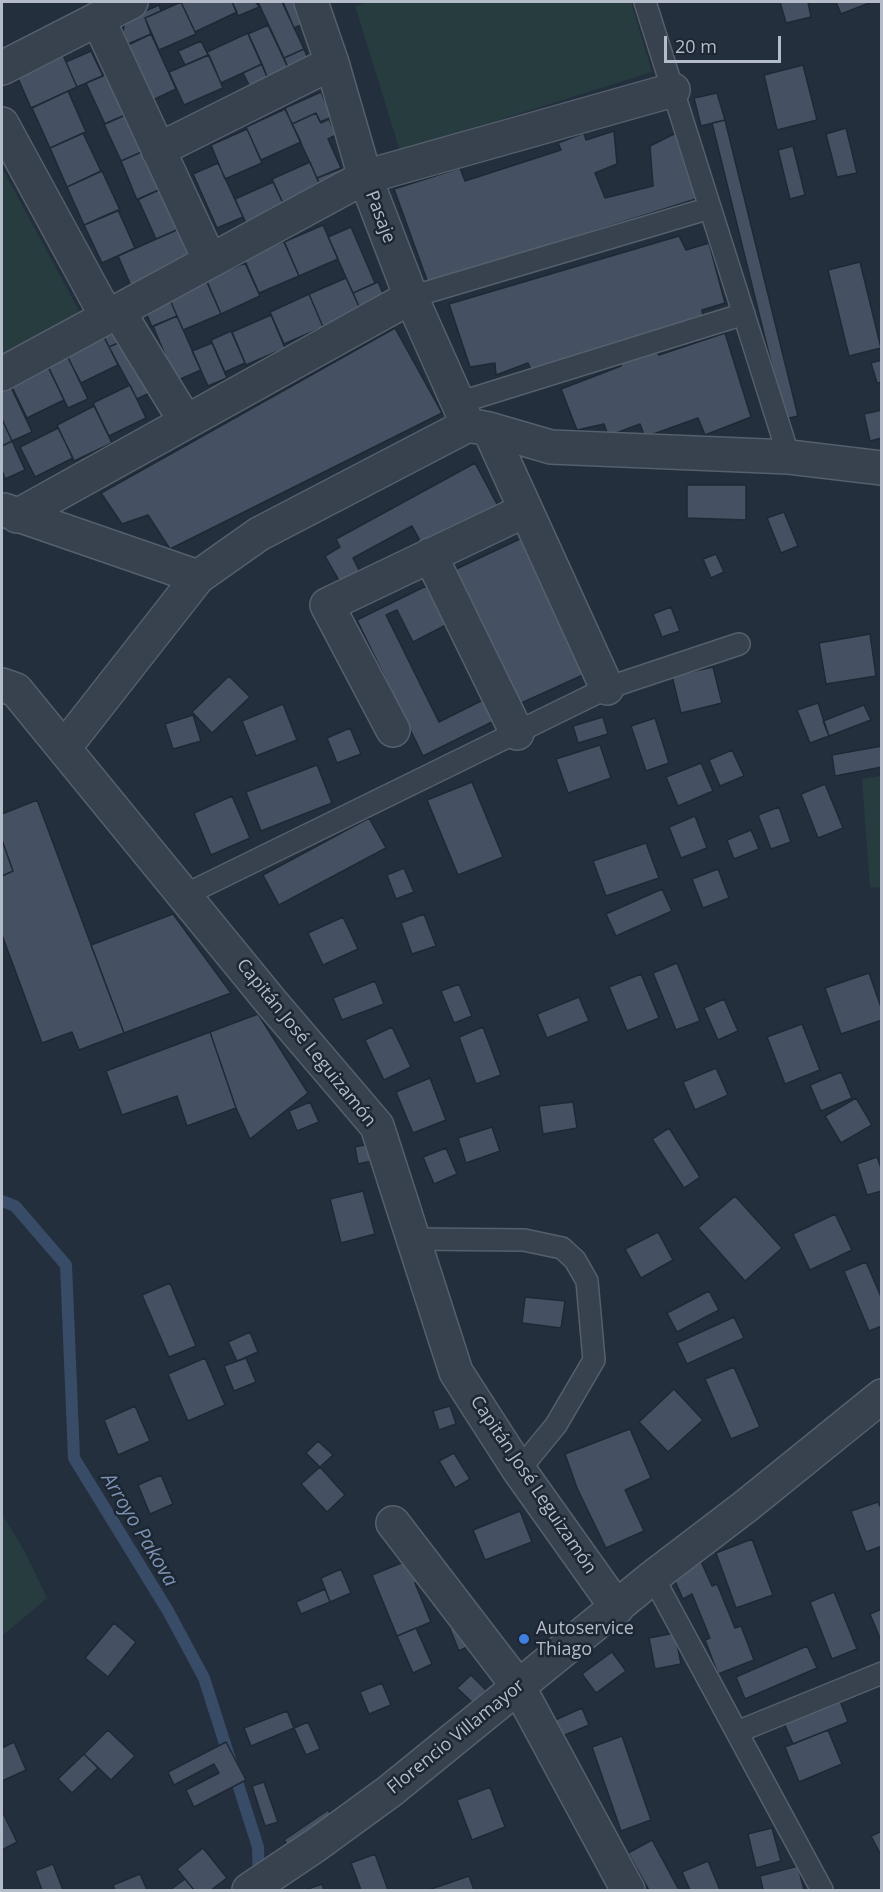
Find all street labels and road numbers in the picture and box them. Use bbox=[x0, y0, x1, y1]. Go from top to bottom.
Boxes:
street label: Pasaje bbox=[360, 188, 400, 246]
street label: Capitán José Leguizamón bbox=[232, 955, 380, 1131]
street label: Capitán José Leguizamón bbox=[465, 1392, 601, 1578]
street label: Florencio Villamayor bbox=[383, 1675, 529, 1799]

